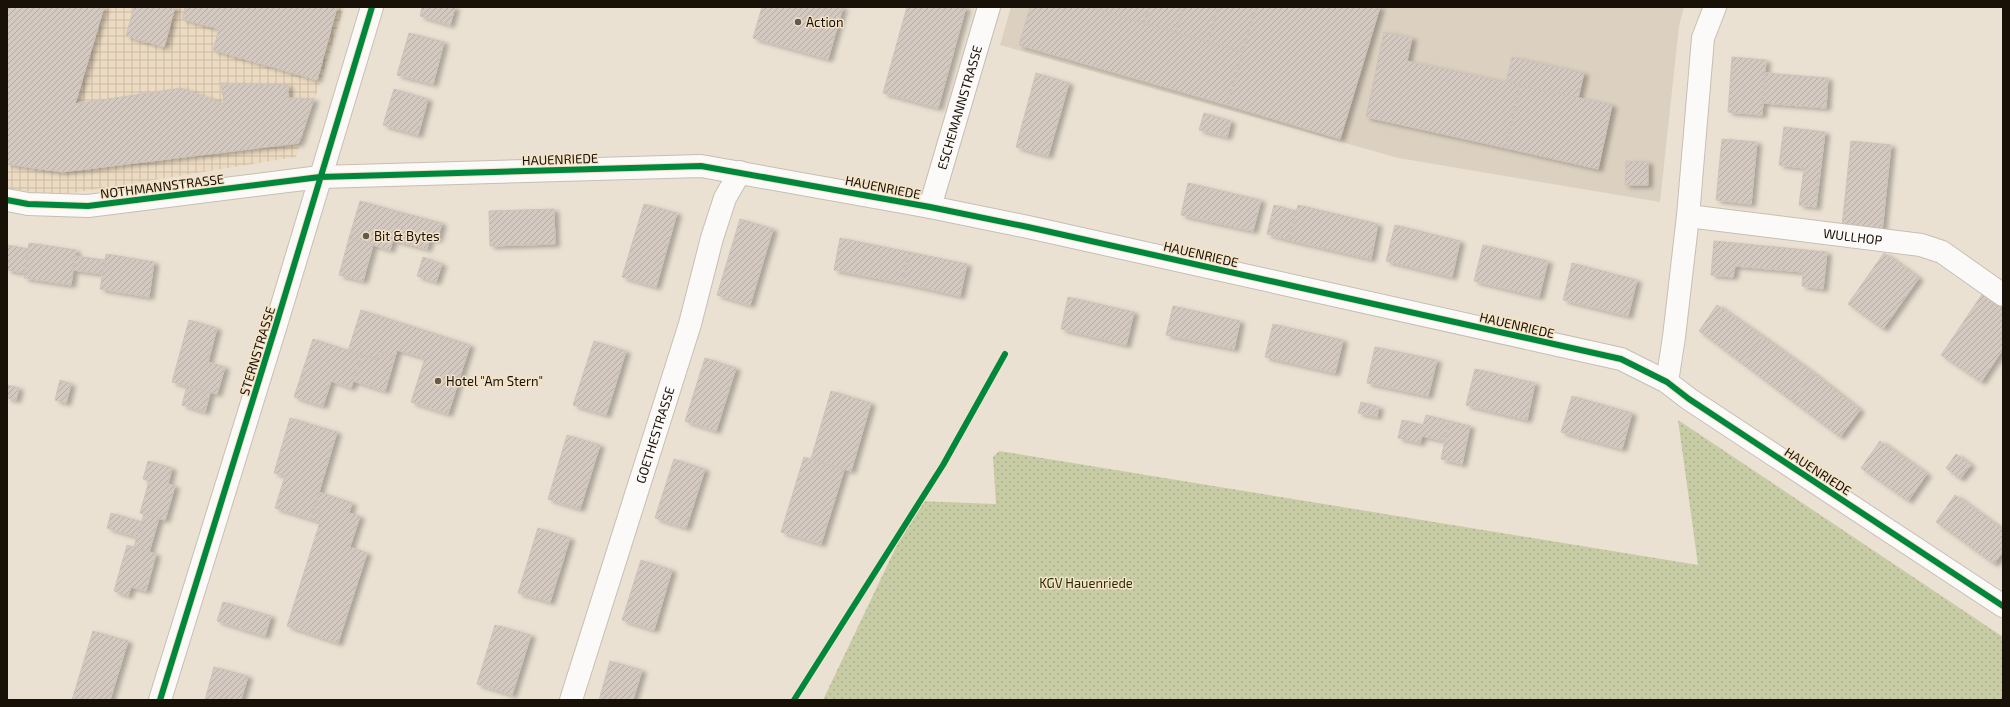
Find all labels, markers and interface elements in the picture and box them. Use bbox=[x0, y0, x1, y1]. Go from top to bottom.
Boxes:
place label: Action bbox=[806, 14, 844, 30]
marker: Action bbox=[793, 17, 803, 27]
street label: ESCHEMANNSTRASSE bbox=[934, 43, 985, 171]
street label: HAUENRIEDE bbox=[522, 150, 598, 168]
street label: NOTHMANNSTRASSE bbox=[99, 170, 225, 202]
street label: HAUENRIEDE bbox=[844, 172, 922, 202]
street label: WULLHOP bbox=[1822, 225, 1884, 248]
place label: Bit & Bytes bbox=[374, 228, 440, 244]
marker: Bit & Bytes bbox=[361, 231, 371, 241]
street label: HAUENRIEDE bbox=[1162, 238, 1240, 270]
street label: STERNSTRASSE bbox=[236, 305, 278, 397]
street label: HAUENRIEDE bbox=[1478, 309, 1556, 341]
place label: Hotel "Am Stern" bbox=[446, 373, 543, 389]
marker: Hotel "Am Stern" bbox=[433, 376, 443, 386]
street label: GOETHESTRASSE bbox=[632, 385, 678, 485]
street label: HAUENRIEDE bbox=[1782, 443, 1854, 499]
park label: KGV Hauenriede bbox=[1039, 575, 1133, 591]

